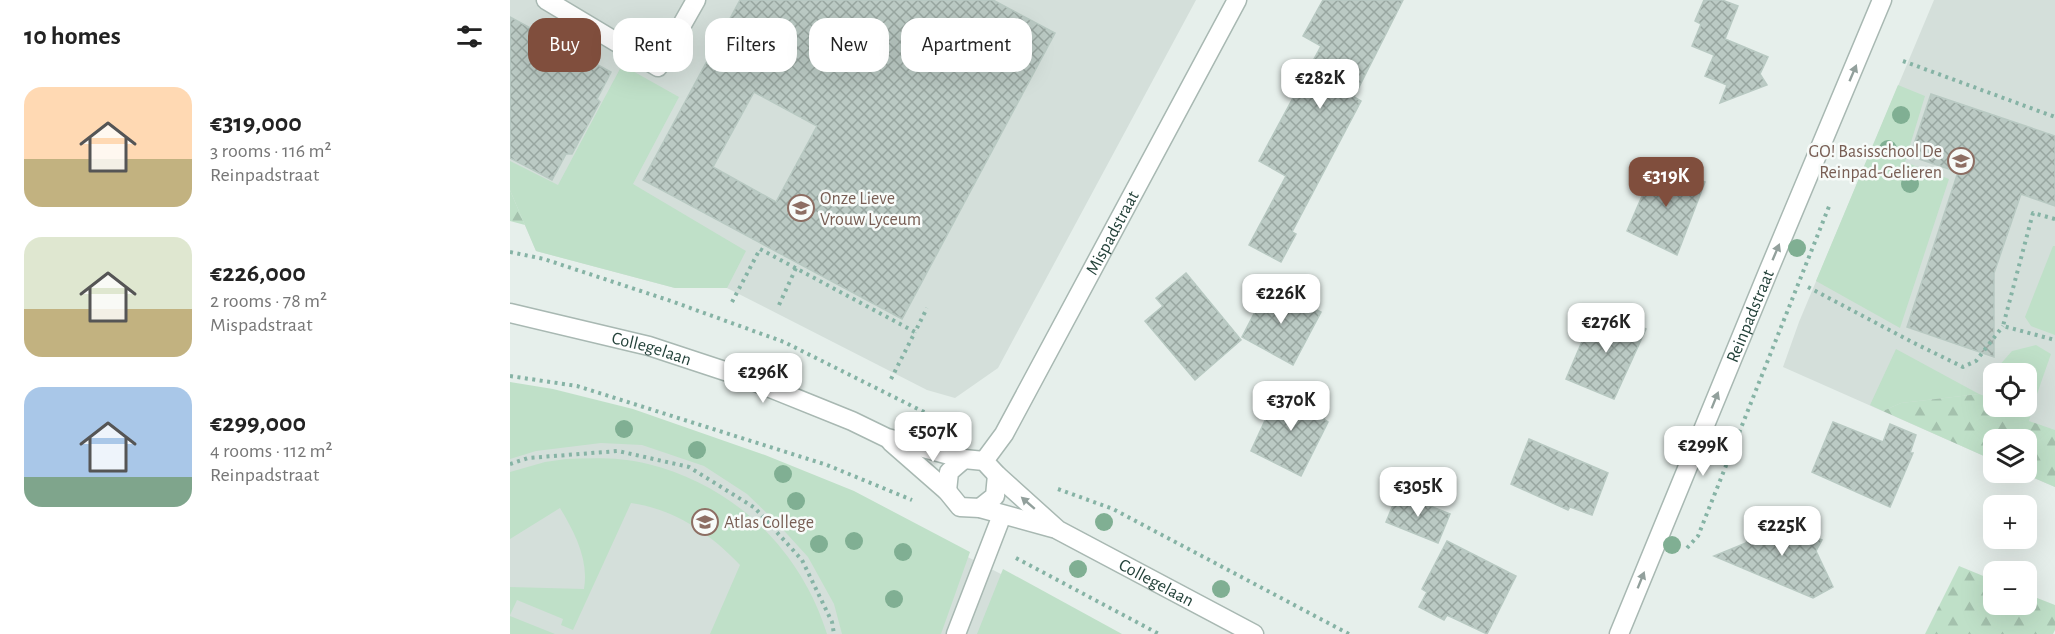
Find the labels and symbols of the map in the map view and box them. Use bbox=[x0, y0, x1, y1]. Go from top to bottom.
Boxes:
pin: €282K bbox=[1278, 59, 1362, 110]
one-way arrow bbox=[1849, 64, 1858, 82]
place label: GO! Basisschool De Reinpad-Gelieren bbox=[1809, 143, 1942, 182]
school or university icon: GO! Basisschool De Reinpad-Gelieren bbox=[1946, 146, 1976, 176]
pin: €319K bbox=[1624, 157, 1708, 208]
street label: Mispadstraat bbox=[1083, 188, 1143, 278]
place label: Onze Lieve Vrouw Lyceum bbox=[820, 190, 921, 229]
school or university icon: Onze Lieve Vrouw Lyceum bbox=[786, 193, 816, 223]
one-way arrow bbox=[1771, 243, 1781, 261]
street label: Reinpadstraat bbox=[1724, 267, 1778, 365]
pin: €226K bbox=[1239, 274, 1323, 325]
pin: €276K bbox=[1564, 303, 1648, 354]
street label: Collegelaan bbox=[610, 329, 694, 369]
pin: €296K bbox=[721, 353, 805, 404]
pin: €370K bbox=[1249, 381, 1333, 432]
one-way arrow bbox=[1710, 390, 1720, 408]
pin: €507K bbox=[891, 412, 975, 463]
pin: €299K bbox=[1661, 426, 1745, 477]
pin: €305K bbox=[1376, 467, 1460, 518]
one-way arrow bbox=[1020, 496, 1035, 509]
pin: €225K bbox=[1740, 506, 1824, 557]
school or university icon: Atlas College bbox=[690, 507, 720, 537]
place label: Atlas College bbox=[724, 514, 814, 532]
street label: Collegelaan bbox=[1116, 556, 1197, 610]
one-way arrow bbox=[1637, 571, 1646, 589]

